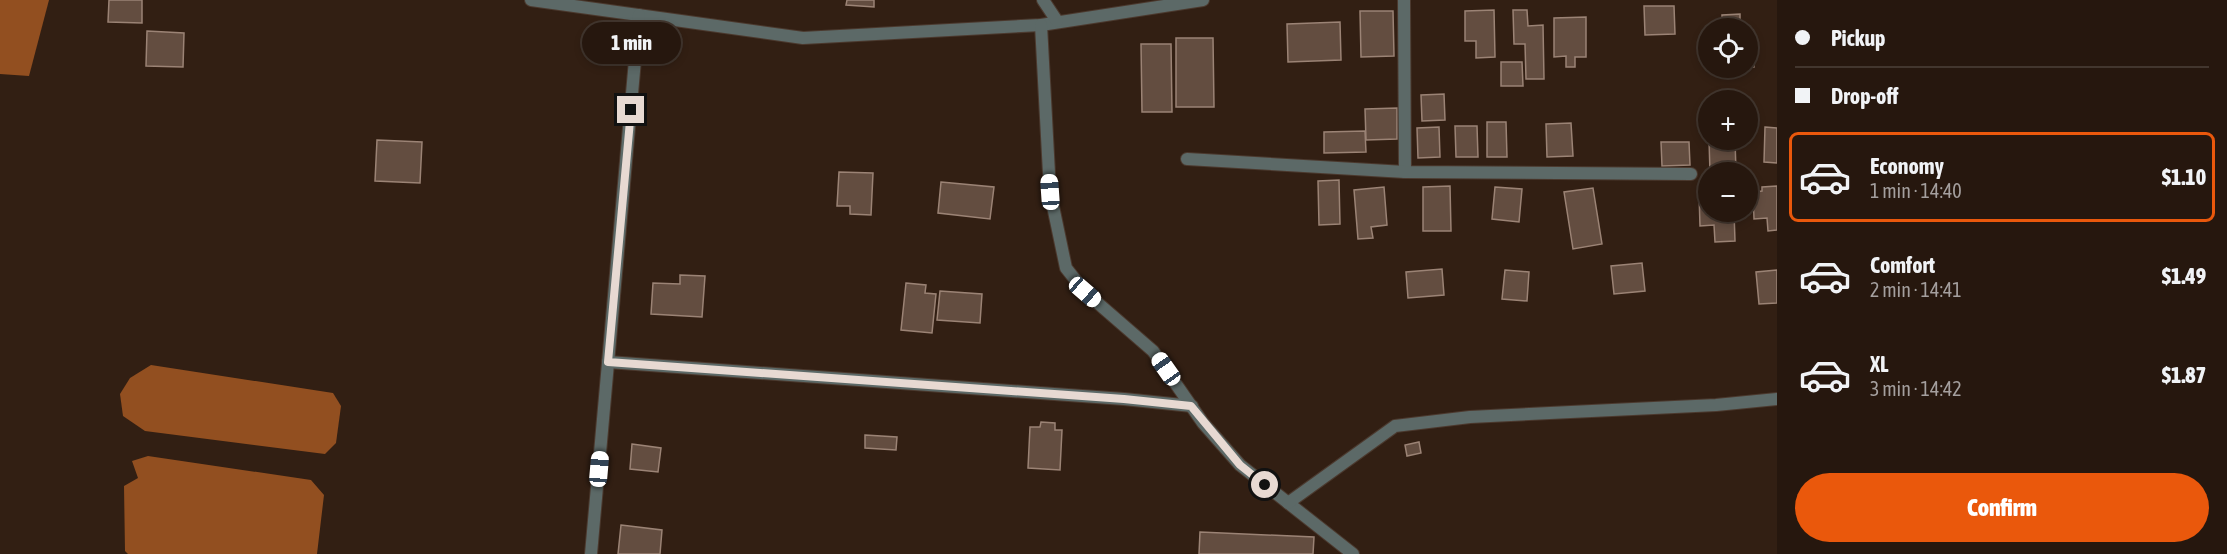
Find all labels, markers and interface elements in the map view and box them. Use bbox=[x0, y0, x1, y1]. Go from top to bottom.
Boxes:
map controls bbox=[1698, 18, 1758, 222]
button: locate bbox=[1698, 18, 1758, 78]
callout: 1 min bbox=[582, 23, 680, 65]
text: Pickup bbox=[1831, 25, 1886, 51]
text: 1 min bbox=[611, 31, 652, 54]
text: Drop-off bbox=[1831, 83, 1898, 109]
button: + bbox=[1698, 90, 1758, 150]
route end bbox=[617, 96, 644, 123]
icon: car bbox=[1798, 150, 1852, 204]
text: Economy bbox=[1870, 153, 1944, 179]
button: − bbox=[1698, 162, 1758, 222]
text: $1.10 bbox=[2162, 164, 2206, 190]
car bbox=[1040, 173, 1060, 211]
text: 1 min · 14:40 bbox=[1870, 179, 1962, 202]
icon: car bbox=[1798, 249, 1852, 303]
text: Comfort bbox=[1870, 252, 1935, 278]
text: $1.49 bbox=[2162, 263, 2206, 289]
car bbox=[1066, 273, 1104, 311]
text: 2 min · 14:41 bbox=[1870, 278, 1962, 301]
icon: car bbox=[1798, 348, 1852, 402]
car bbox=[1148, 349, 1184, 389]
text: XL bbox=[1870, 351, 1888, 377]
text: $1.87 bbox=[2162, 362, 2206, 388]
text: 3 min · 14:42 bbox=[1870, 377, 1962, 400]
car bbox=[588, 450, 610, 488]
route start bbox=[1251, 471, 1278, 498]
button: Confirm bbox=[1795, 473, 2209, 542]

